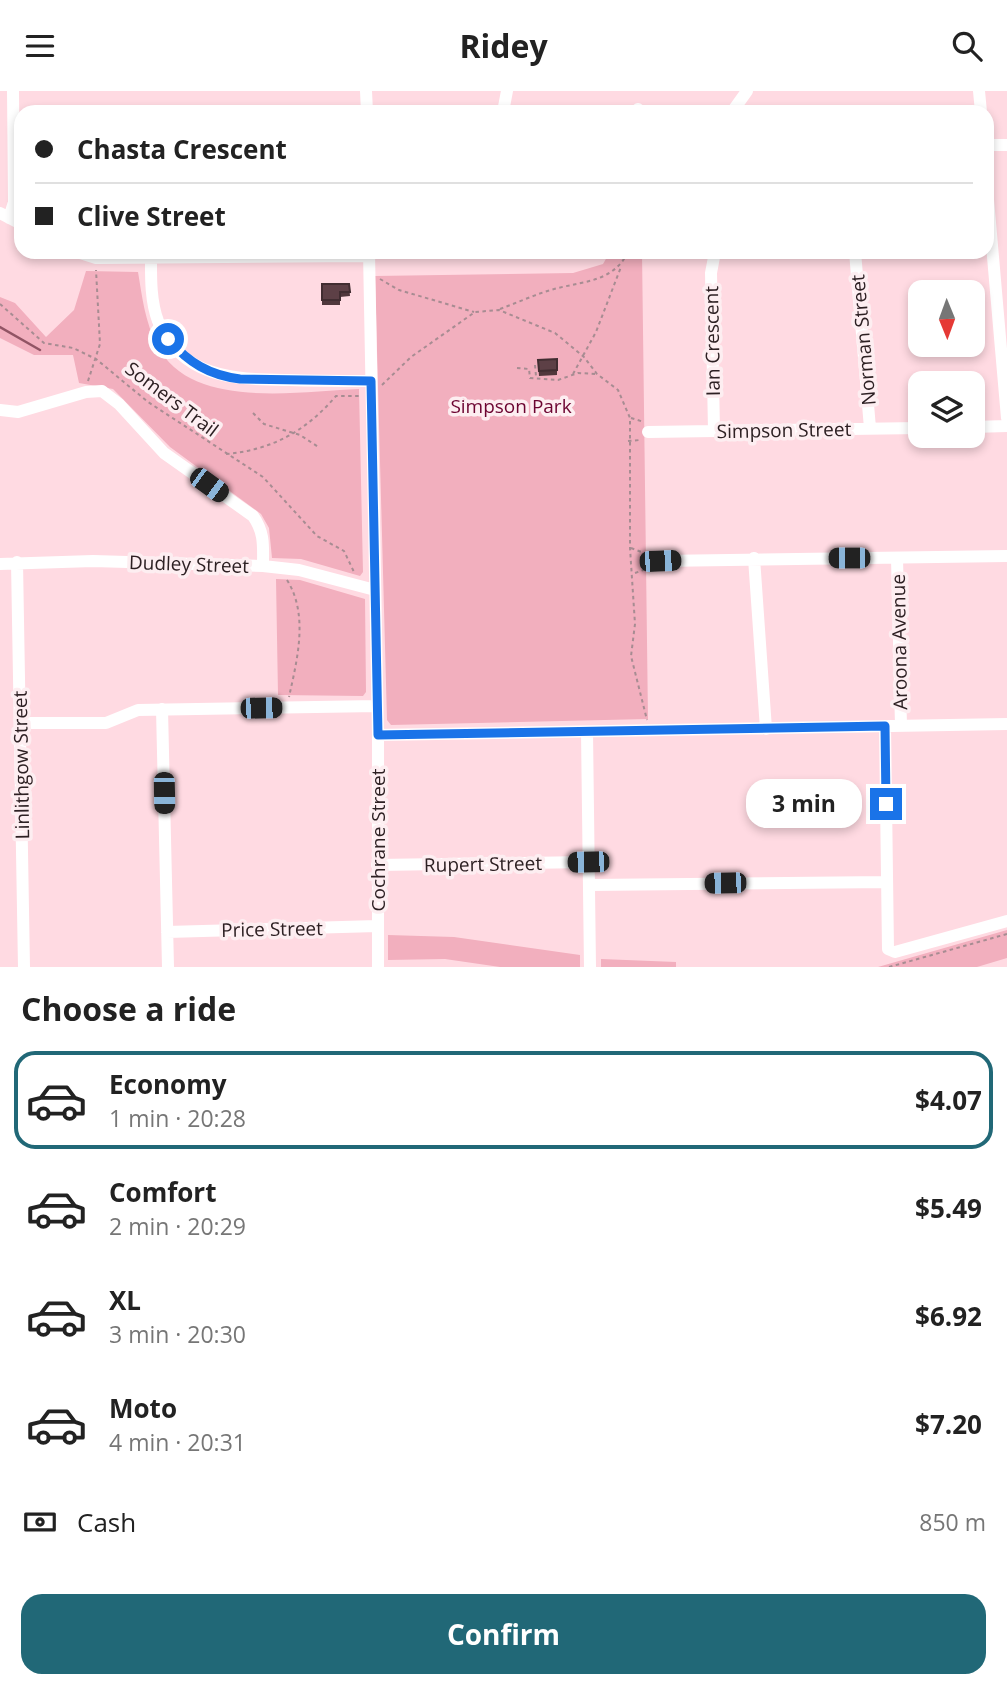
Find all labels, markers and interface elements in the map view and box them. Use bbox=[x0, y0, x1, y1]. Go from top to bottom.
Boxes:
text: Ridey bbox=[459, 24, 548, 67]
icon: menu bbox=[21, 27, 59, 65]
icon: search bbox=[948, 27, 986, 65]
text: Chasta Crescent bbox=[77, 131, 287, 167]
text: Clive Street bbox=[77, 198, 226, 234]
street label: Norman Street bbox=[844, 273, 882, 407]
north arrow bbox=[908, 280, 985, 357]
map controls bbox=[908, 280, 985, 448]
street label: Ian Crescent bbox=[698, 286, 726, 396]
route start bbox=[152, 323, 184, 355]
street label: Somers Trail bbox=[120, 355, 224, 443]
button: layers bbox=[908, 371, 985, 448]
park label: Simpson Park bbox=[450, 393, 572, 419]
street label: Simpson Street bbox=[716, 416, 852, 444]
car bbox=[186, 464, 233, 506]
car bbox=[829, 548, 871, 569]
street label: Dudley Street bbox=[129, 549, 250, 579]
car bbox=[639, 550, 682, 572]
street label: Aroona Avenue bbox=[885, 574, 913, 710]
street label: Linlithgow Street bbox=[7, 690, 35, 840]
car bbox=[240, 697, 283, 719]
street label: Cochrane Street bbox=[365, 768, 391, 911]
car bbox=[154, 772, 175, 814]
callout: 3 min bbox=[746, 779, 862, 829]
text: 3 min bbox=[772, 787, 836, 819]
route end bbox=[870, 788, 902, 820]
street label: Rupert Street bbox=[424, 850, 543, 878]
car bbox=[567, 851, 610, 873]
car bbox=[704, 872, 747, 894]
street label: Price Street bbox=[221, 915, 323, 943]
text: Choose a ride bbox=[21, 987, 236, 1030]
text: Economy bbox=[109, 1066, 227, 1102]
icon: car bbox=[25, 1069, 88, 1132]
text: $4.07 bbox=[915, 1082, 982, 1118]
text: 1 min · 20:28 bbox=[109, 1102, 246, 1134]
text: Comfort bbox=[109, 1174, 216, 1210]
icon: car bbox=[25, 1177, 88, 1240]
text: $5.49 bbox=[915, 1190, 982, 1226]
text: 2 min · 20:29 bbox=[109, 1210, 246, 1242]
text: XL bbox=[109, 1282, 141, 1318]
icon: car bbox=[25, 1285, 88, 1348]
text: $6.92 bbox=[915, 1298, 982, 1334]
text: 3 min · 20:30 bbox=[109, 1318, 246, 1350]
text: Moto bbox=[109, 1390, 177, 1426]
icon: car bbox=[25, 1393, 88, 1456]
text: $7.20 bbox=[915, 1406, 982, 1442]
text: 4 min · 20:31 bbox=[109, 1426, 246, 1458]
icon: cash bbox=[21, 1503, 59, 1541]
text: Cash bbox=[77, 1504, 136, 1540]
text: 850 m bbox=[919, 1506, 986, 1538]
button: Confirm bbox=[21, 1594, 986, 1674]

